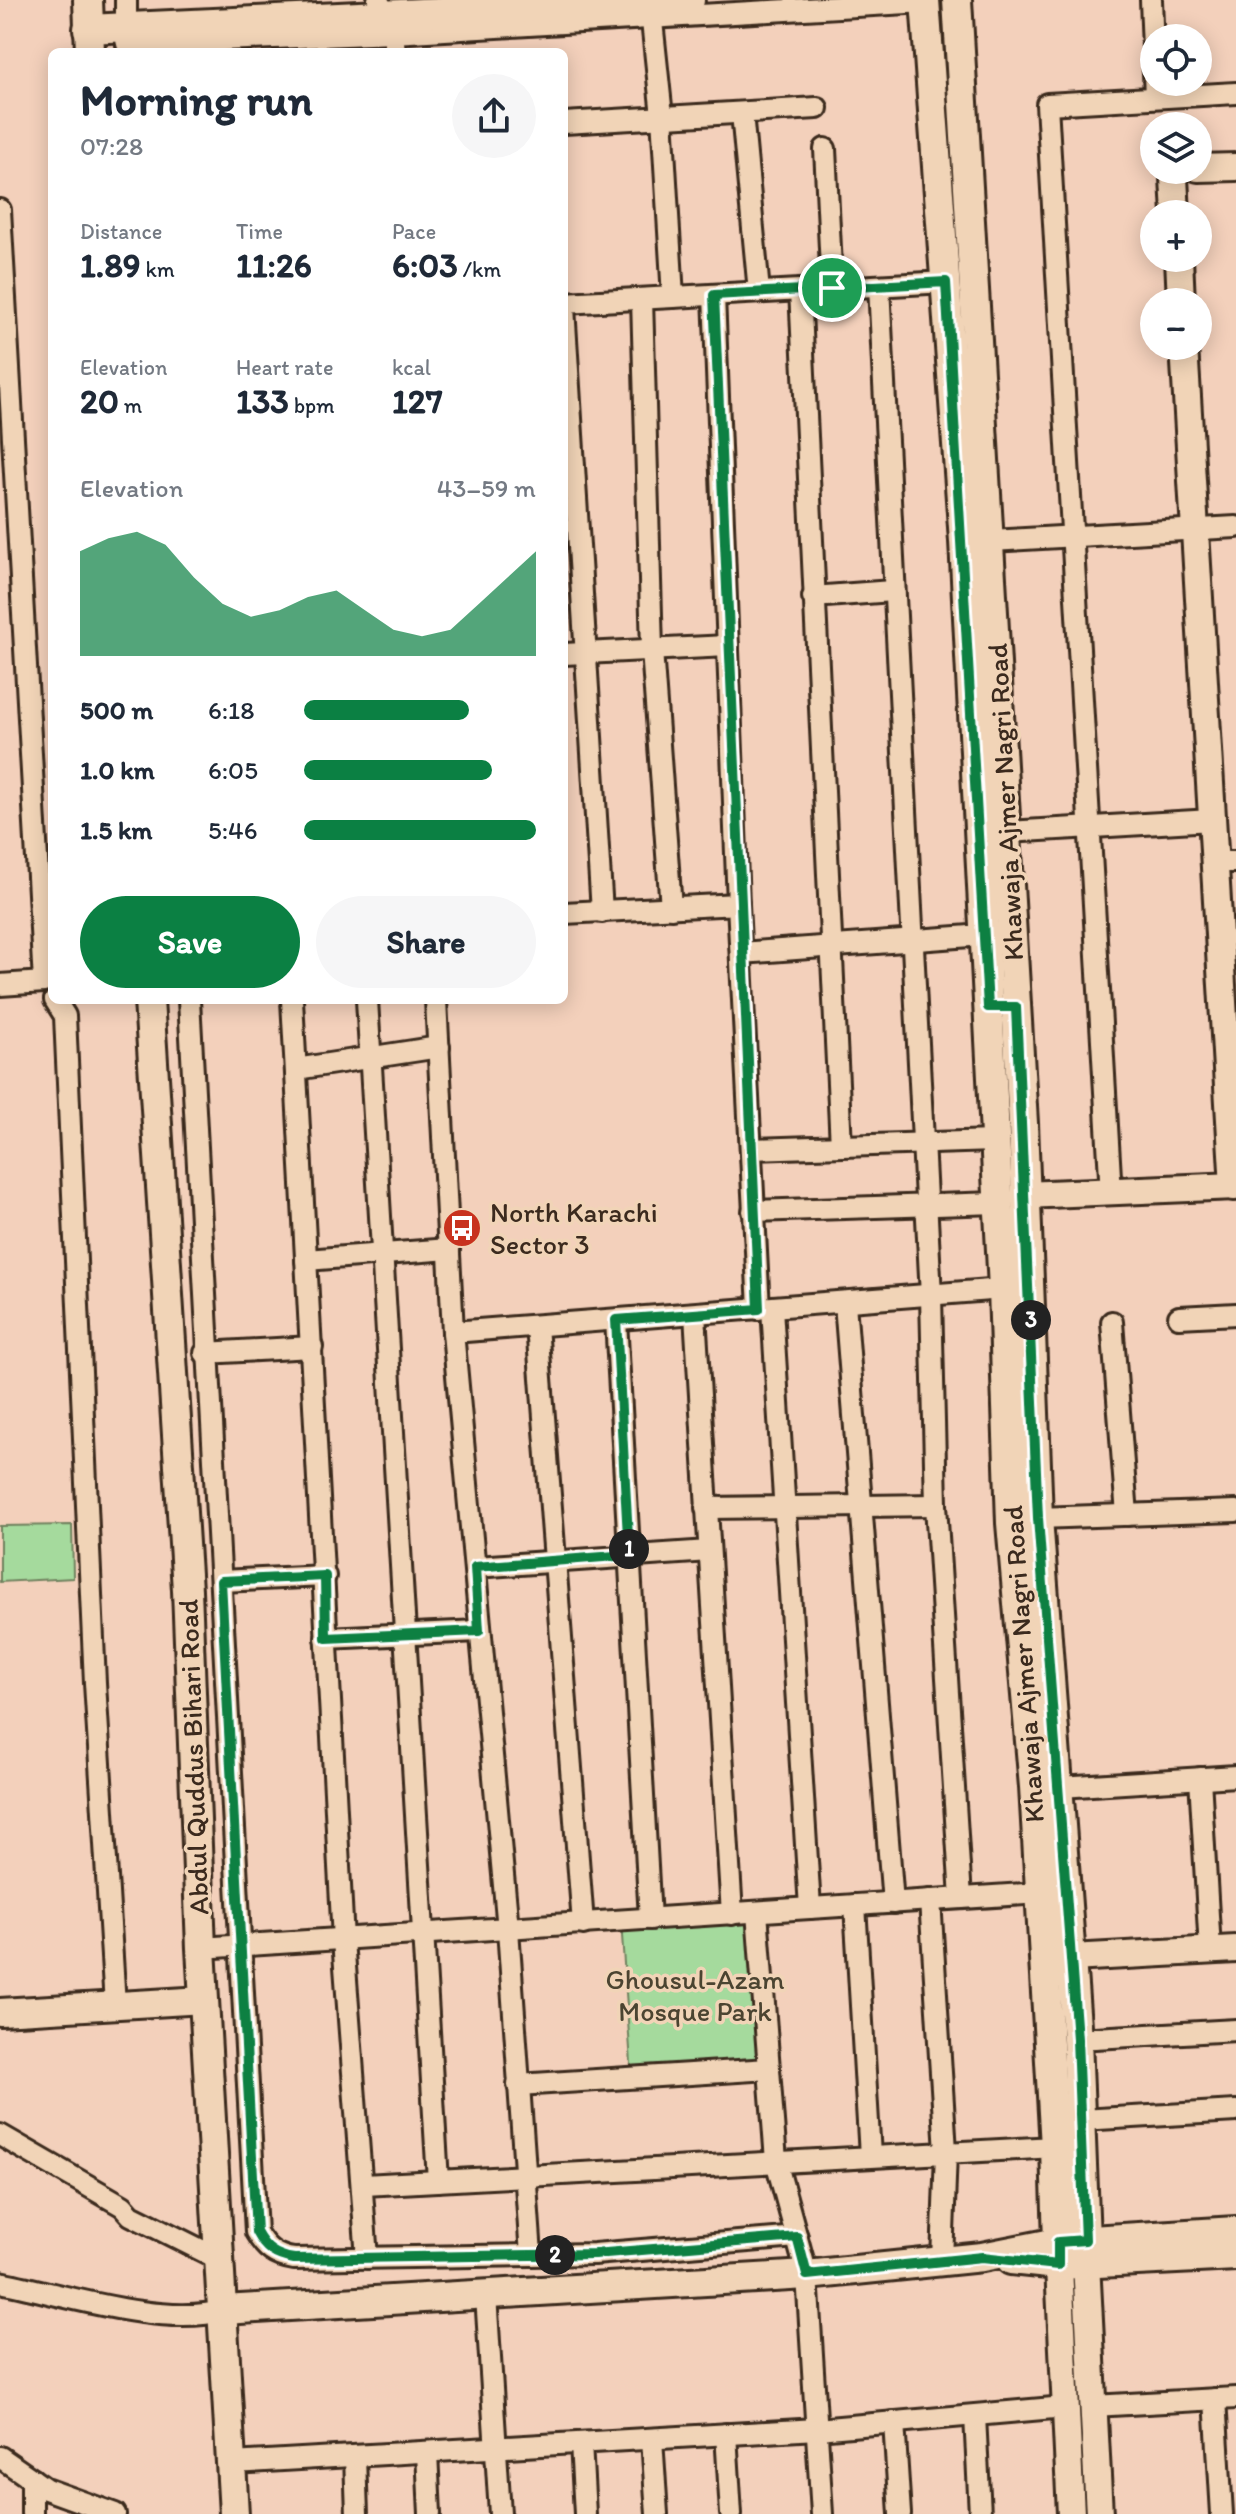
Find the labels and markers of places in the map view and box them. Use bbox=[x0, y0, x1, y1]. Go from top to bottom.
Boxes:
pin bbox=[798, 254, 866, 322]
place label: North Karachi Sector 3 bbox=[490, 1195, 658, 1261]
bus stop icon: North Karachi Sector 3 bbox=[441, 1207, 483, 1249]
pin: 3 bbox=[1011, 1300, 1051, 1340]
pin: 1 bbox=[609, 1529, 649, 1569]
pin: 2 bbox=[535, 2235, 575, 2275]

